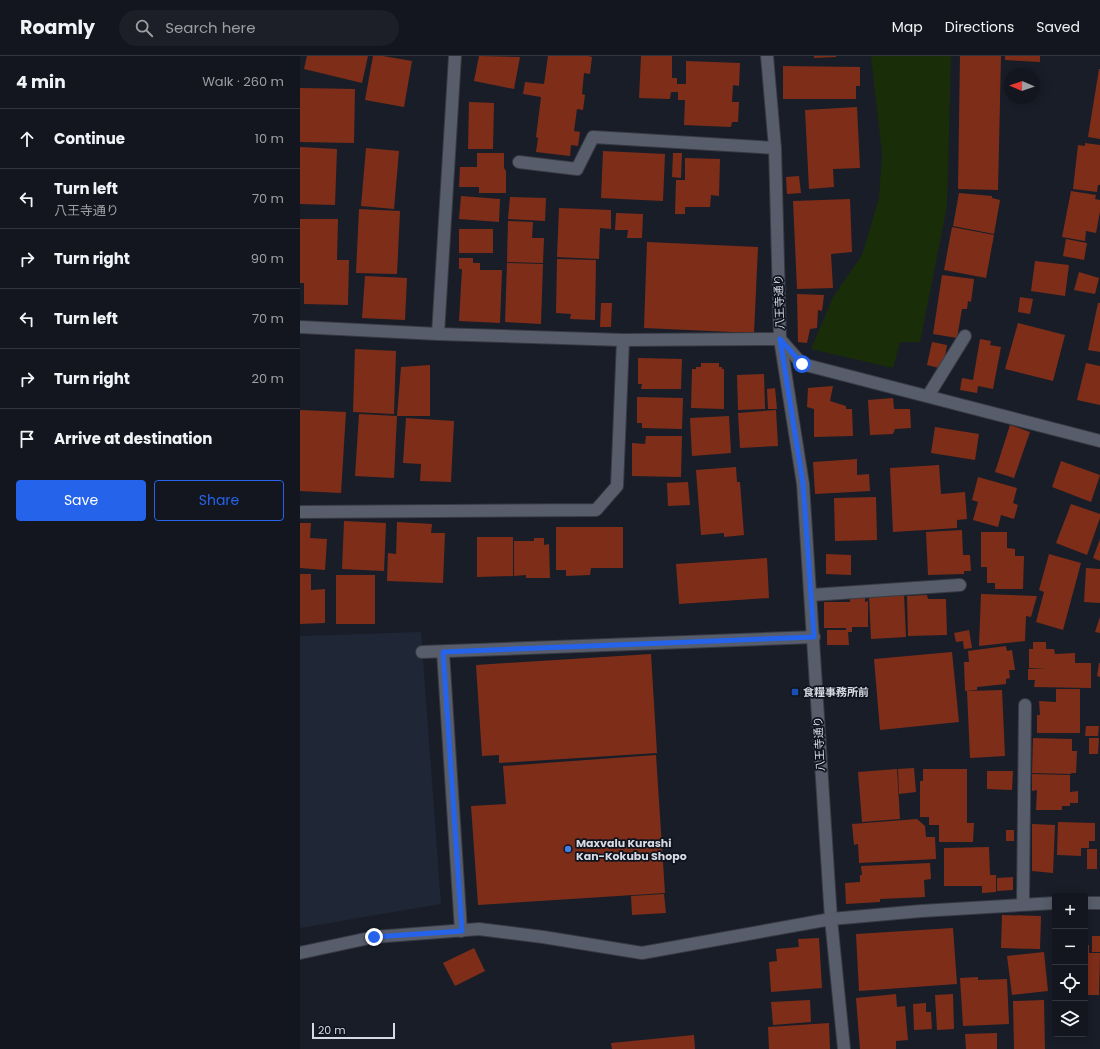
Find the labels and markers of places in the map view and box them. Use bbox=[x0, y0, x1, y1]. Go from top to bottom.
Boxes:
place label: 食糧事務所前 bbox=[803, 684, 869, 700]
marker: 食糧事務所前 bbox=[790, 687, 800, 697]
place label: Maxvalu Kurashi Kan-Kokubu Shopo bbox=[576, 835, 687, 864]
marker: Maxvalu Kurashi Kan-Kokubu Shopo bbox=[563, 844, 573, 854]

